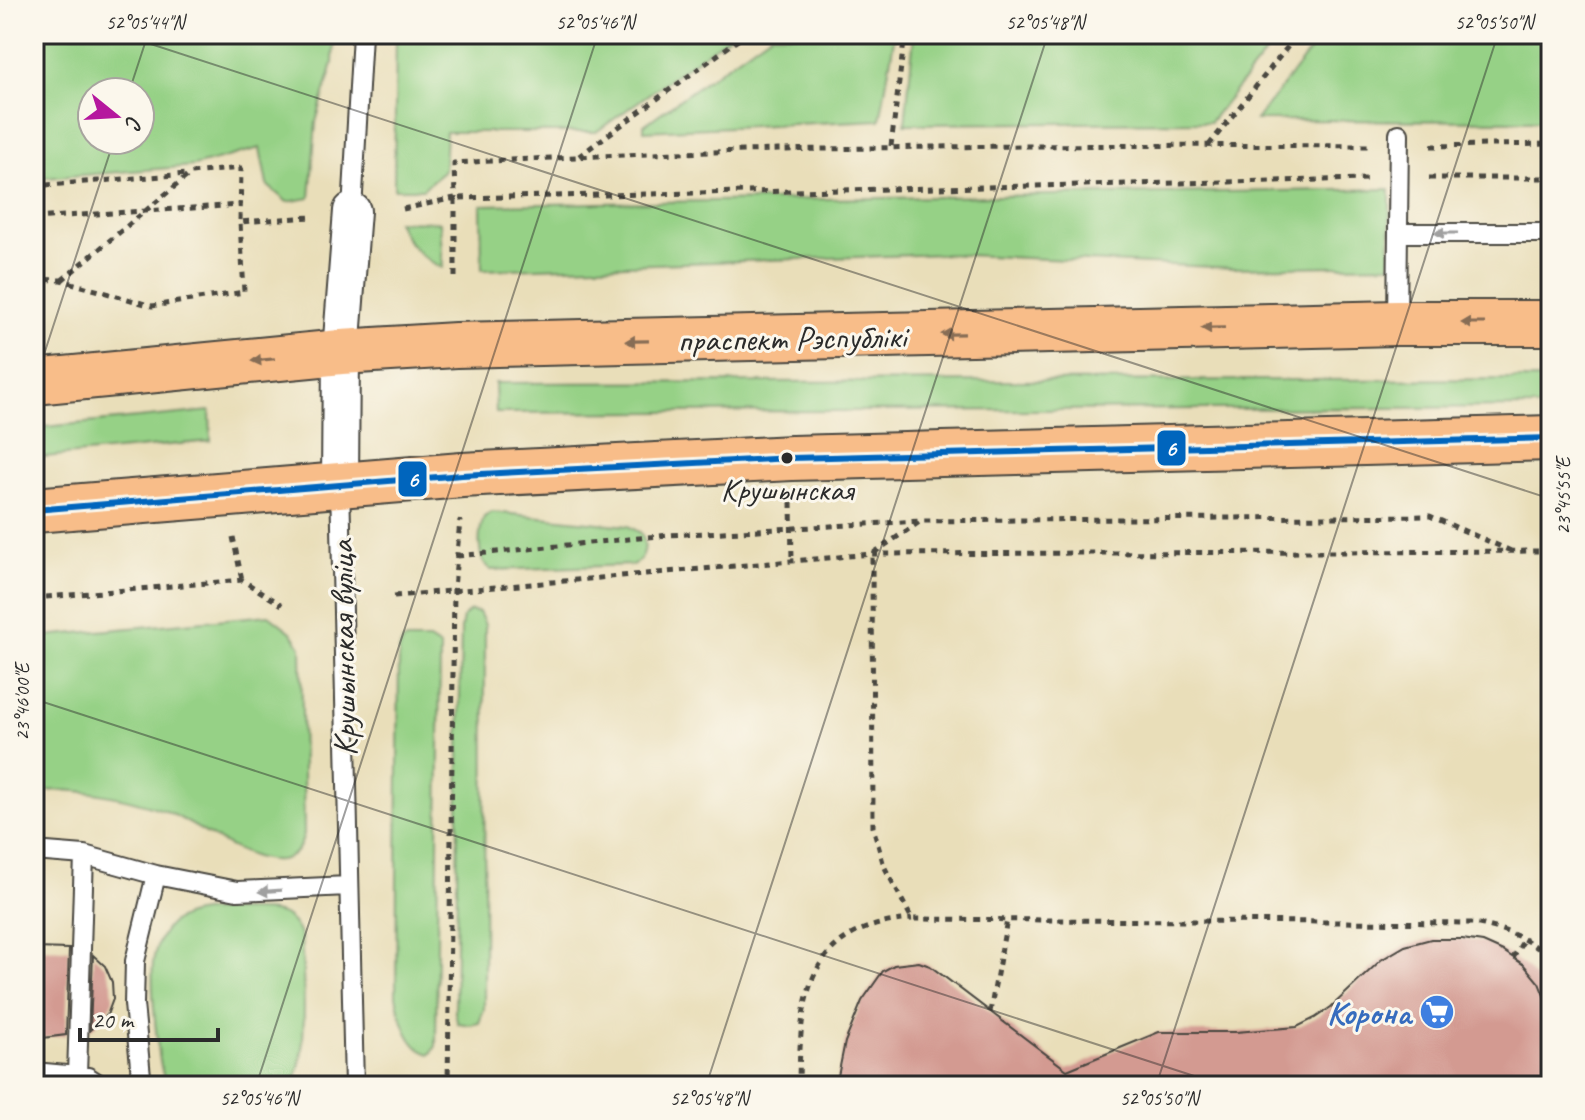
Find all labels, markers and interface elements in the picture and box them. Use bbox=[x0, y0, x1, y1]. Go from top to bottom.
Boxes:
text: 52°05'44"N bbox=[106, 10, 187, 35]
text: 52°05'46"N bbox=[556, 10, 637, 35]
text: 52°05'48"N bbox=[1006, 10, 1087, 35]
text: 52°05'50"N bbox=[1455, 10, 1536, 35]
north arrow bbox=[76, 76, 156, 156]
text: С bbox=[118, 112, 149, 134]
one-way arrow bbox=[1433, 227, 1458, 239]
street label: праспект Рэспублікі bbox=[677, 314, 910, 361]
one-way arrow bbox=[1460, 317, 1485, 329]
one-way arrow bbox=[1200, 321, 1225, 334]
one-way arrow bbox=[940, 328, 965, 340]
one-way arrow bbox=[624, 335, 649, 348]
one-way arrow bbox=[250, 354, 275, 367]
line badge: 6 bbox=[1156, 429, 1187, 467]
text: 6 bbox=[1166, 435, 1178, 463]
marker: Крушынская bbox=[779, 450, 795, 466]
text: 23°45'55"E bbox=[1551, 455, 1576, 535]
line badge: 6 bbox=[397, 460, 428, 498]
text: 6 bbox=[408, 466, 420, 494]
place label: Крушынская bbox=[721, 469, 855, 510]
street label: Крушынская вуліца bbox=[320, 537, 366, 756]
text: 23°46'00"E bbox=[10, 661, 35, 741]
one-way arrow bbox=[257, 885, 282, 898]
place label: Корона bbox=[1327, 991, 1414, 1034]
scale bar bbox=[80, 992, 218, 1042]
supermarket icon: Корона bbox=[1418, 993, 1456, 1031]
text: 20 m bbox=[92, 1005, 135, 1035]
text: 52°05'46"N bbox=[220, 1086, 301, 1111]
text: 52°05'48"N bbox=[670, 1086, 751, 1111]
text: 52°05'50"N bbox=[1120, 1086, 1201, 1111]

